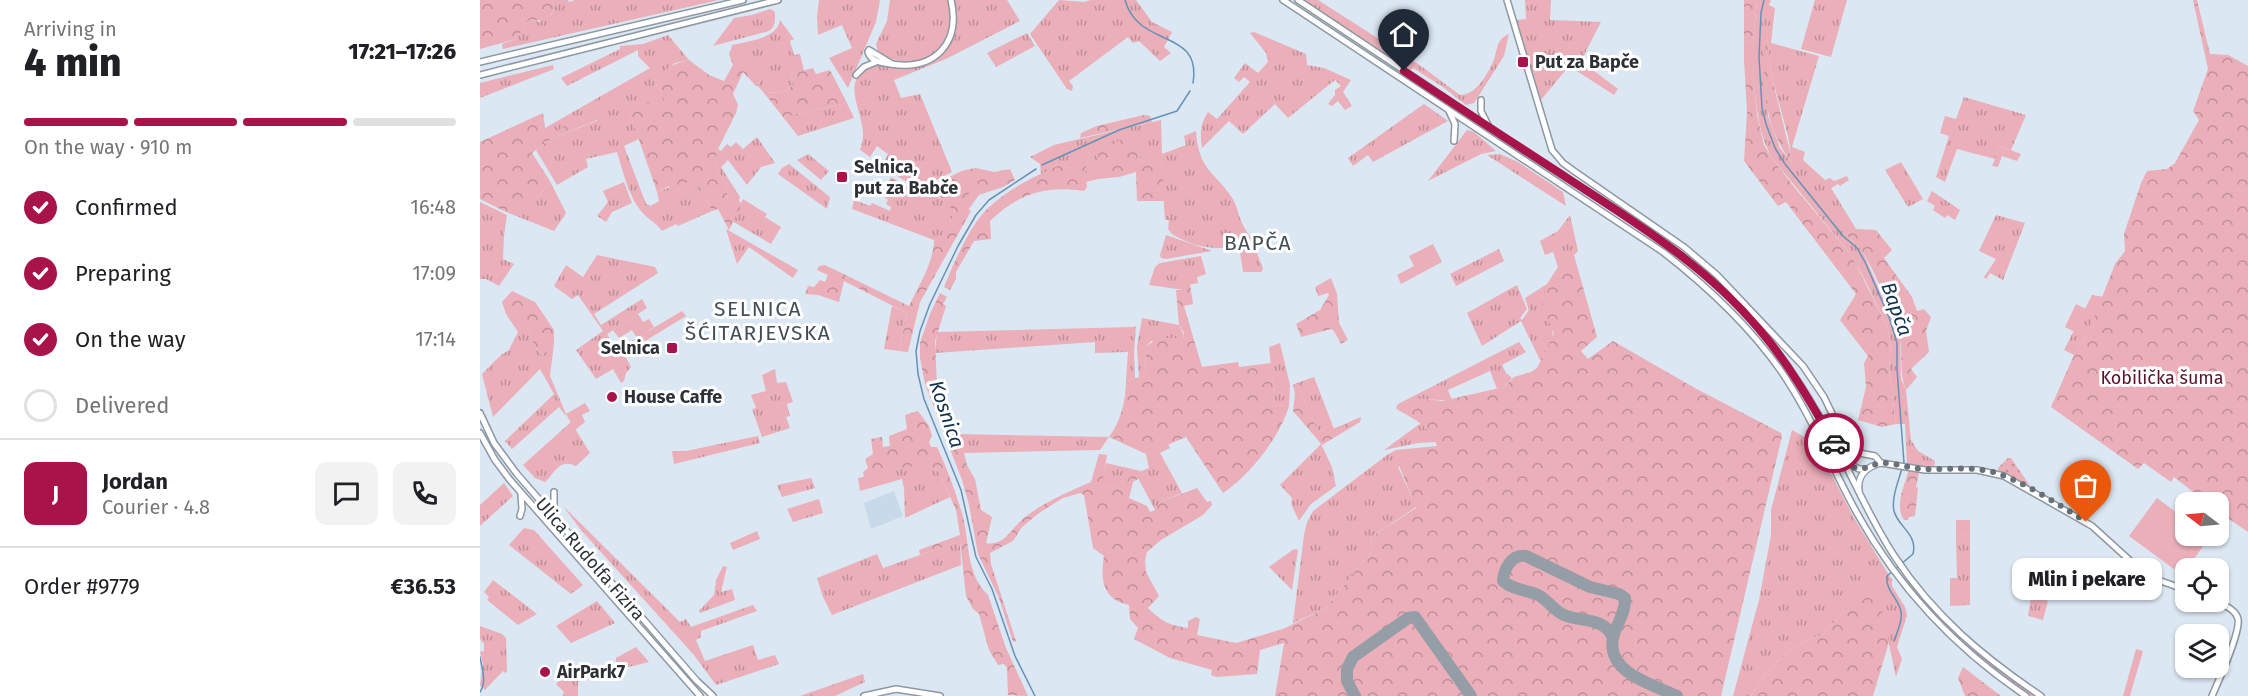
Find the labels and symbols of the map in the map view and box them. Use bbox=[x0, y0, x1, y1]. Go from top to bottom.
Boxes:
pin bbox=[1378, 9, 1429, 71]
place label: Put za Bapče bbox=[1535, 51, 1639, 73]
marker: Put za Bapče bbox=[1516, 55, 1530, 69]
place label: Selnica, put za Babče bbox=[854, 156, 958, 199]
marker: Selnica, put za Babče bbox=[835, 170, 849, 184]
district label: BAPČA bbox=[1224, 230, 1292, 256]
water label: Bapča bbox=[1876, 279, 1918, 339]
district label: SELNICA ŠĆITARJEVSKA bbox=[685, 296, 831, 346]
place label: Selnica bbox=[601, 337, 660, 359]
marker: Selnica bbox=[665, 341, 679, 355]
park label: Kobilička šuma bbox=[2100, 367, 2224, 389]
water label: Kosnica bbox=[924, 377, 970, 451]
place label: House Caffe bbox=[624, 386, 722, 408]
marker: House Caffe bbox=[605, 390, 619, 404]
courier bbox=[1804, 413, 1864, 473]
pin bbox=[2060, 460, 2111, 522]
north arrow bbox=[2175, 492, 2229, 546]
street label: Ulica Rudolfa Fizira bbox=[531, 493, 649, 625]
callout: Mlin i pekare bbox=[2011, 558, 2161, 600]
place label: AirPark7 bbox=[556, 661, 626, 683]
marker: AirPark7 bbox=[538, 665, 552, 679]

